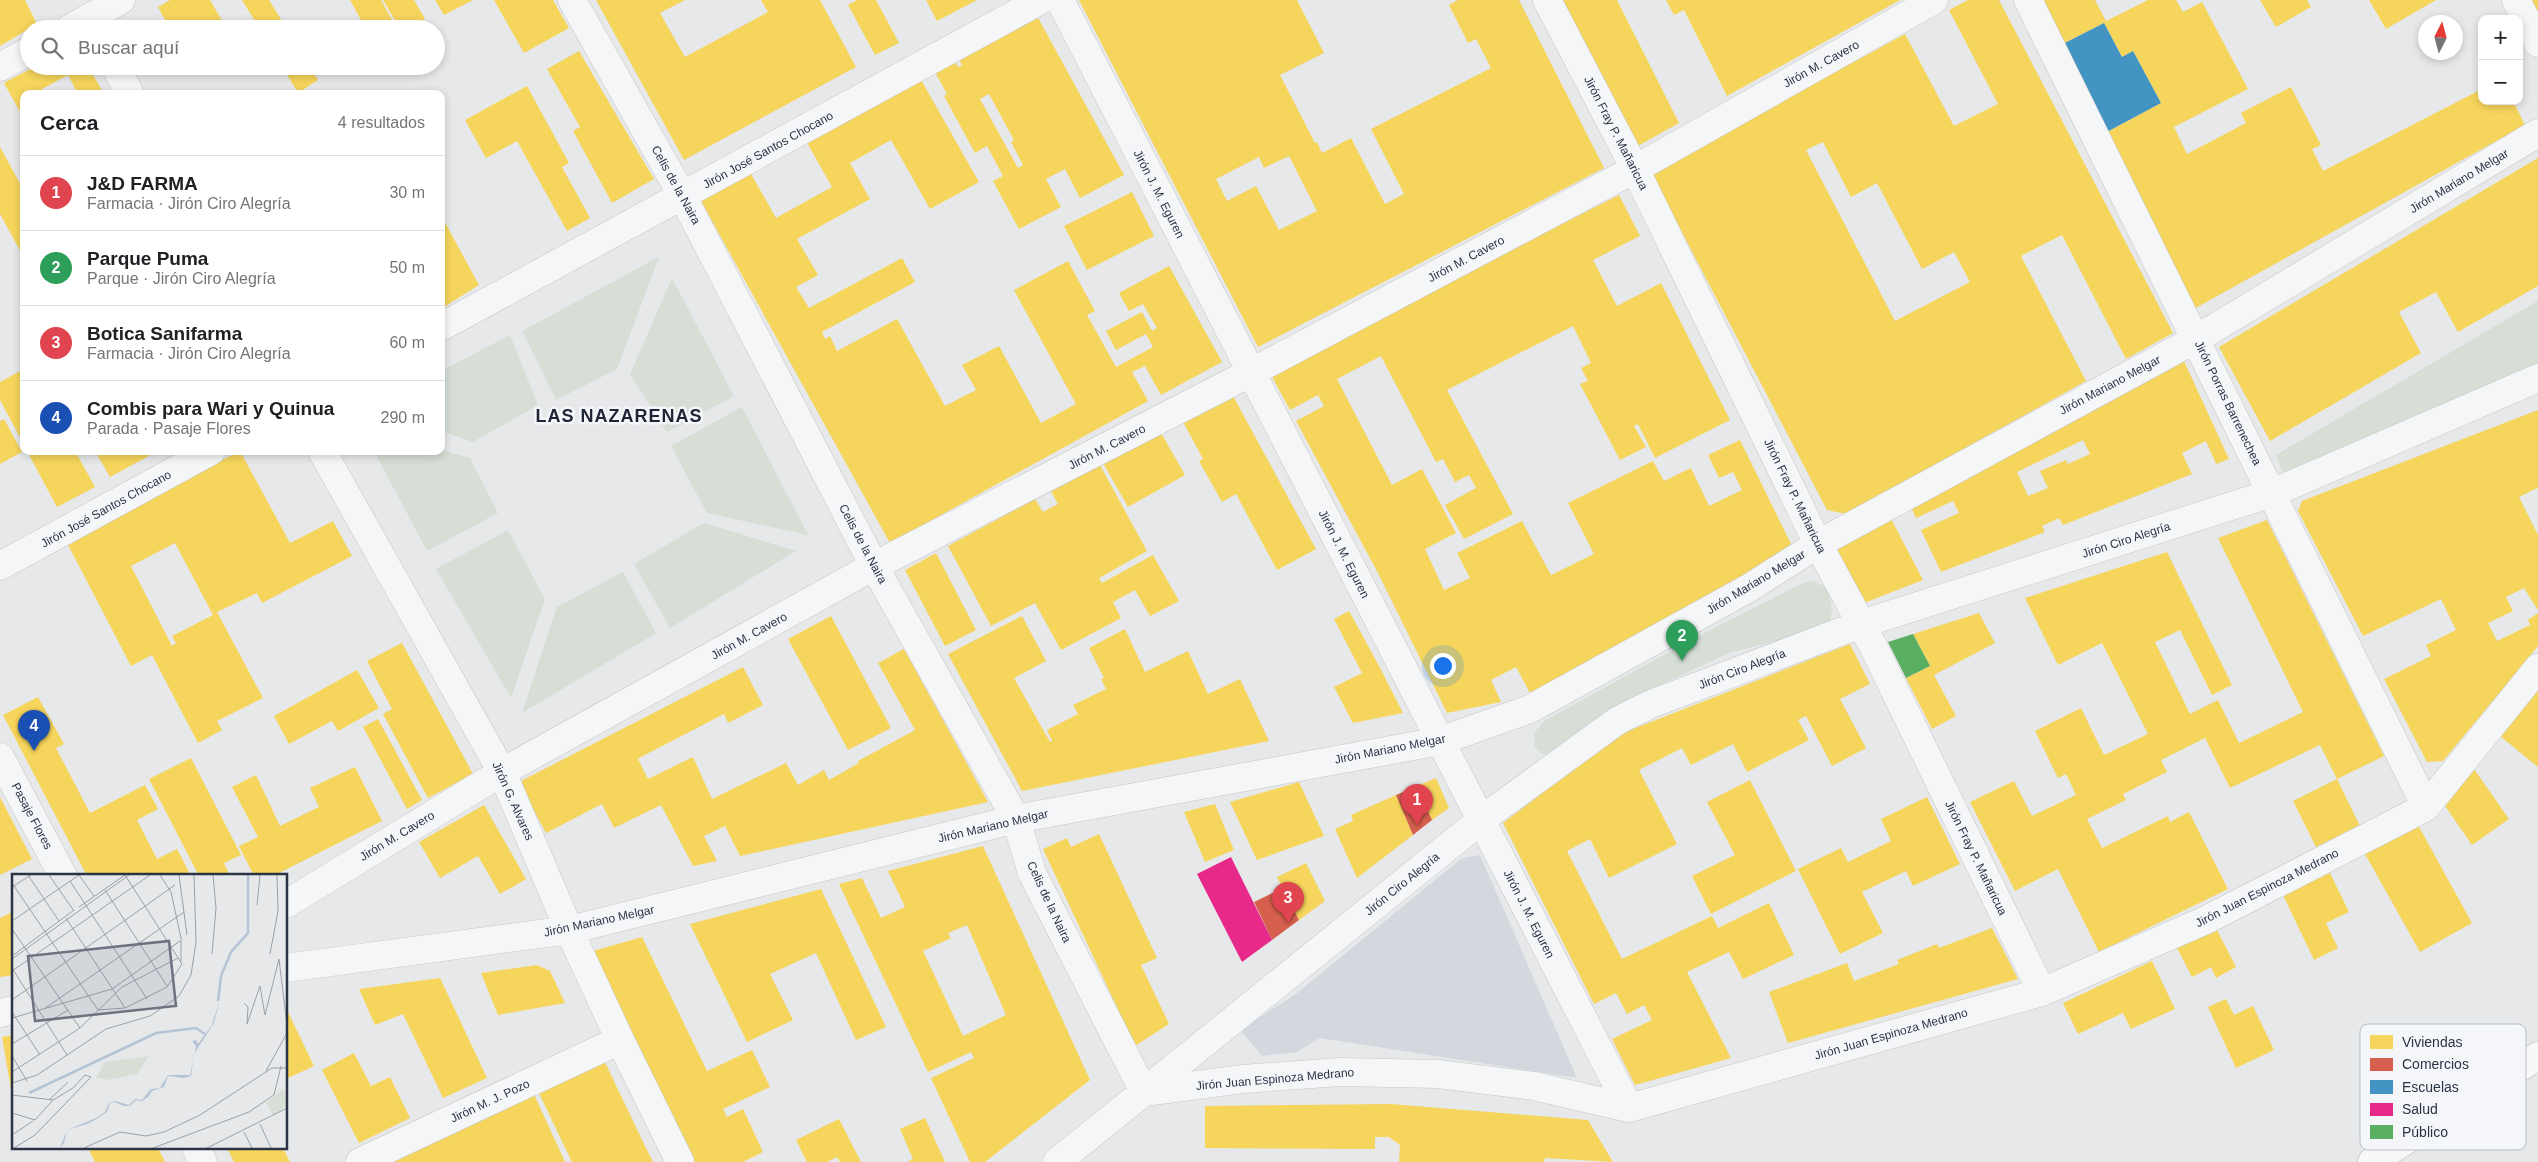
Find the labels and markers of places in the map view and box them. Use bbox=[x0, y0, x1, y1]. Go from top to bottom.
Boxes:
pin: 2 bbox=[1666, 620, 1698, 661]
pin: 4 bbox=[18, 710, 50, 751]
pin: 1 bbox=[1401, 784, 1433, 825]
pin: 3 bbox=[1272, 882, 1304, 923]

